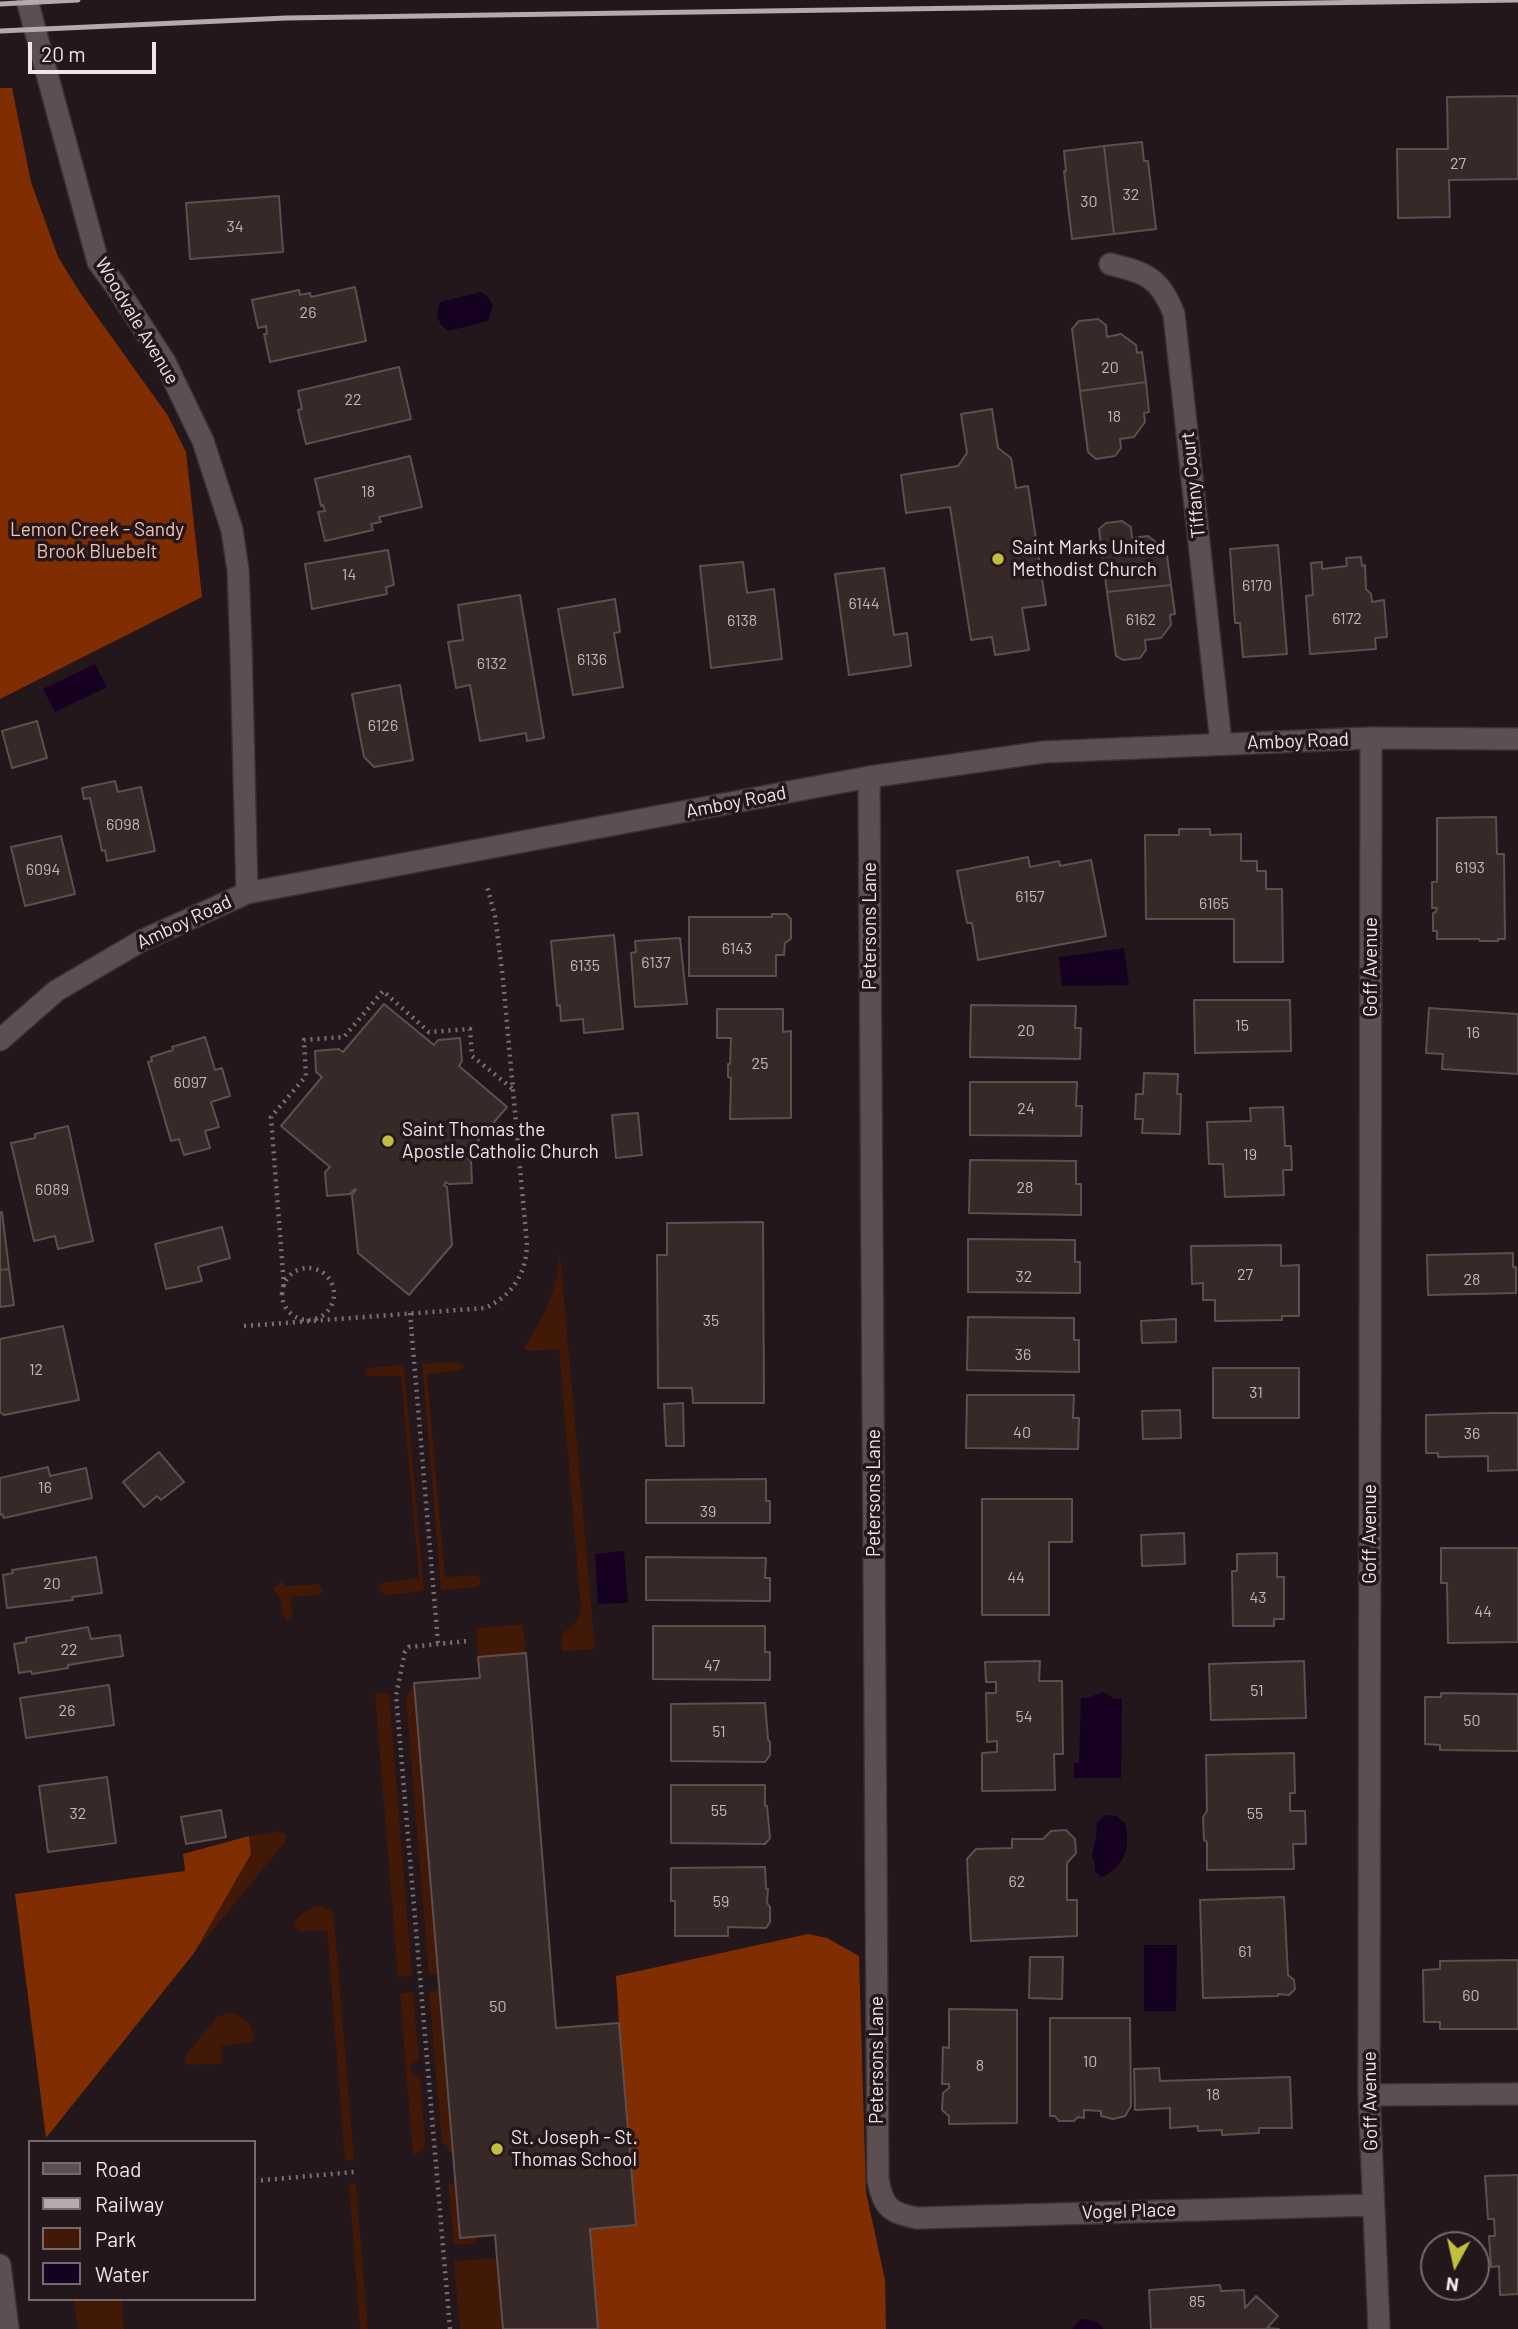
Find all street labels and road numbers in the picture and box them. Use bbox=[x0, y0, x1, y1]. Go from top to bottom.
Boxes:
street label: Woodvale Avenue bbox=[90, 253, 184, 389]
street label: Tiffany Court bbox=[1176, 431, 1210, 539]
street label: Amboy Road bbox=[1247, 728, 1349, 754]
street label: Amboy Road bbox=[684, 781, 788, 823]
street label: Petersons Lane bbox=[859, 862, 881, 990]
street label: Amboy Road bbox=[133, 890, 235, 954]
street label: Goff Avenue bbox=[1360, 917, 1382, 1017]
street label: Petersons Lane bbox=[863, 1429, 885, 1557]
street label: Goff Avenue bbox=[1359, 1484, 1381, 1584]
street label: Petersons Lane bbox=[866, 1996, 888, 2124]
street label: Goff Avenue bbox=[1358, 2051, 1382, 2151]
street label: Vogel Place bbox=[1081, 2198, 1177, 2224]

